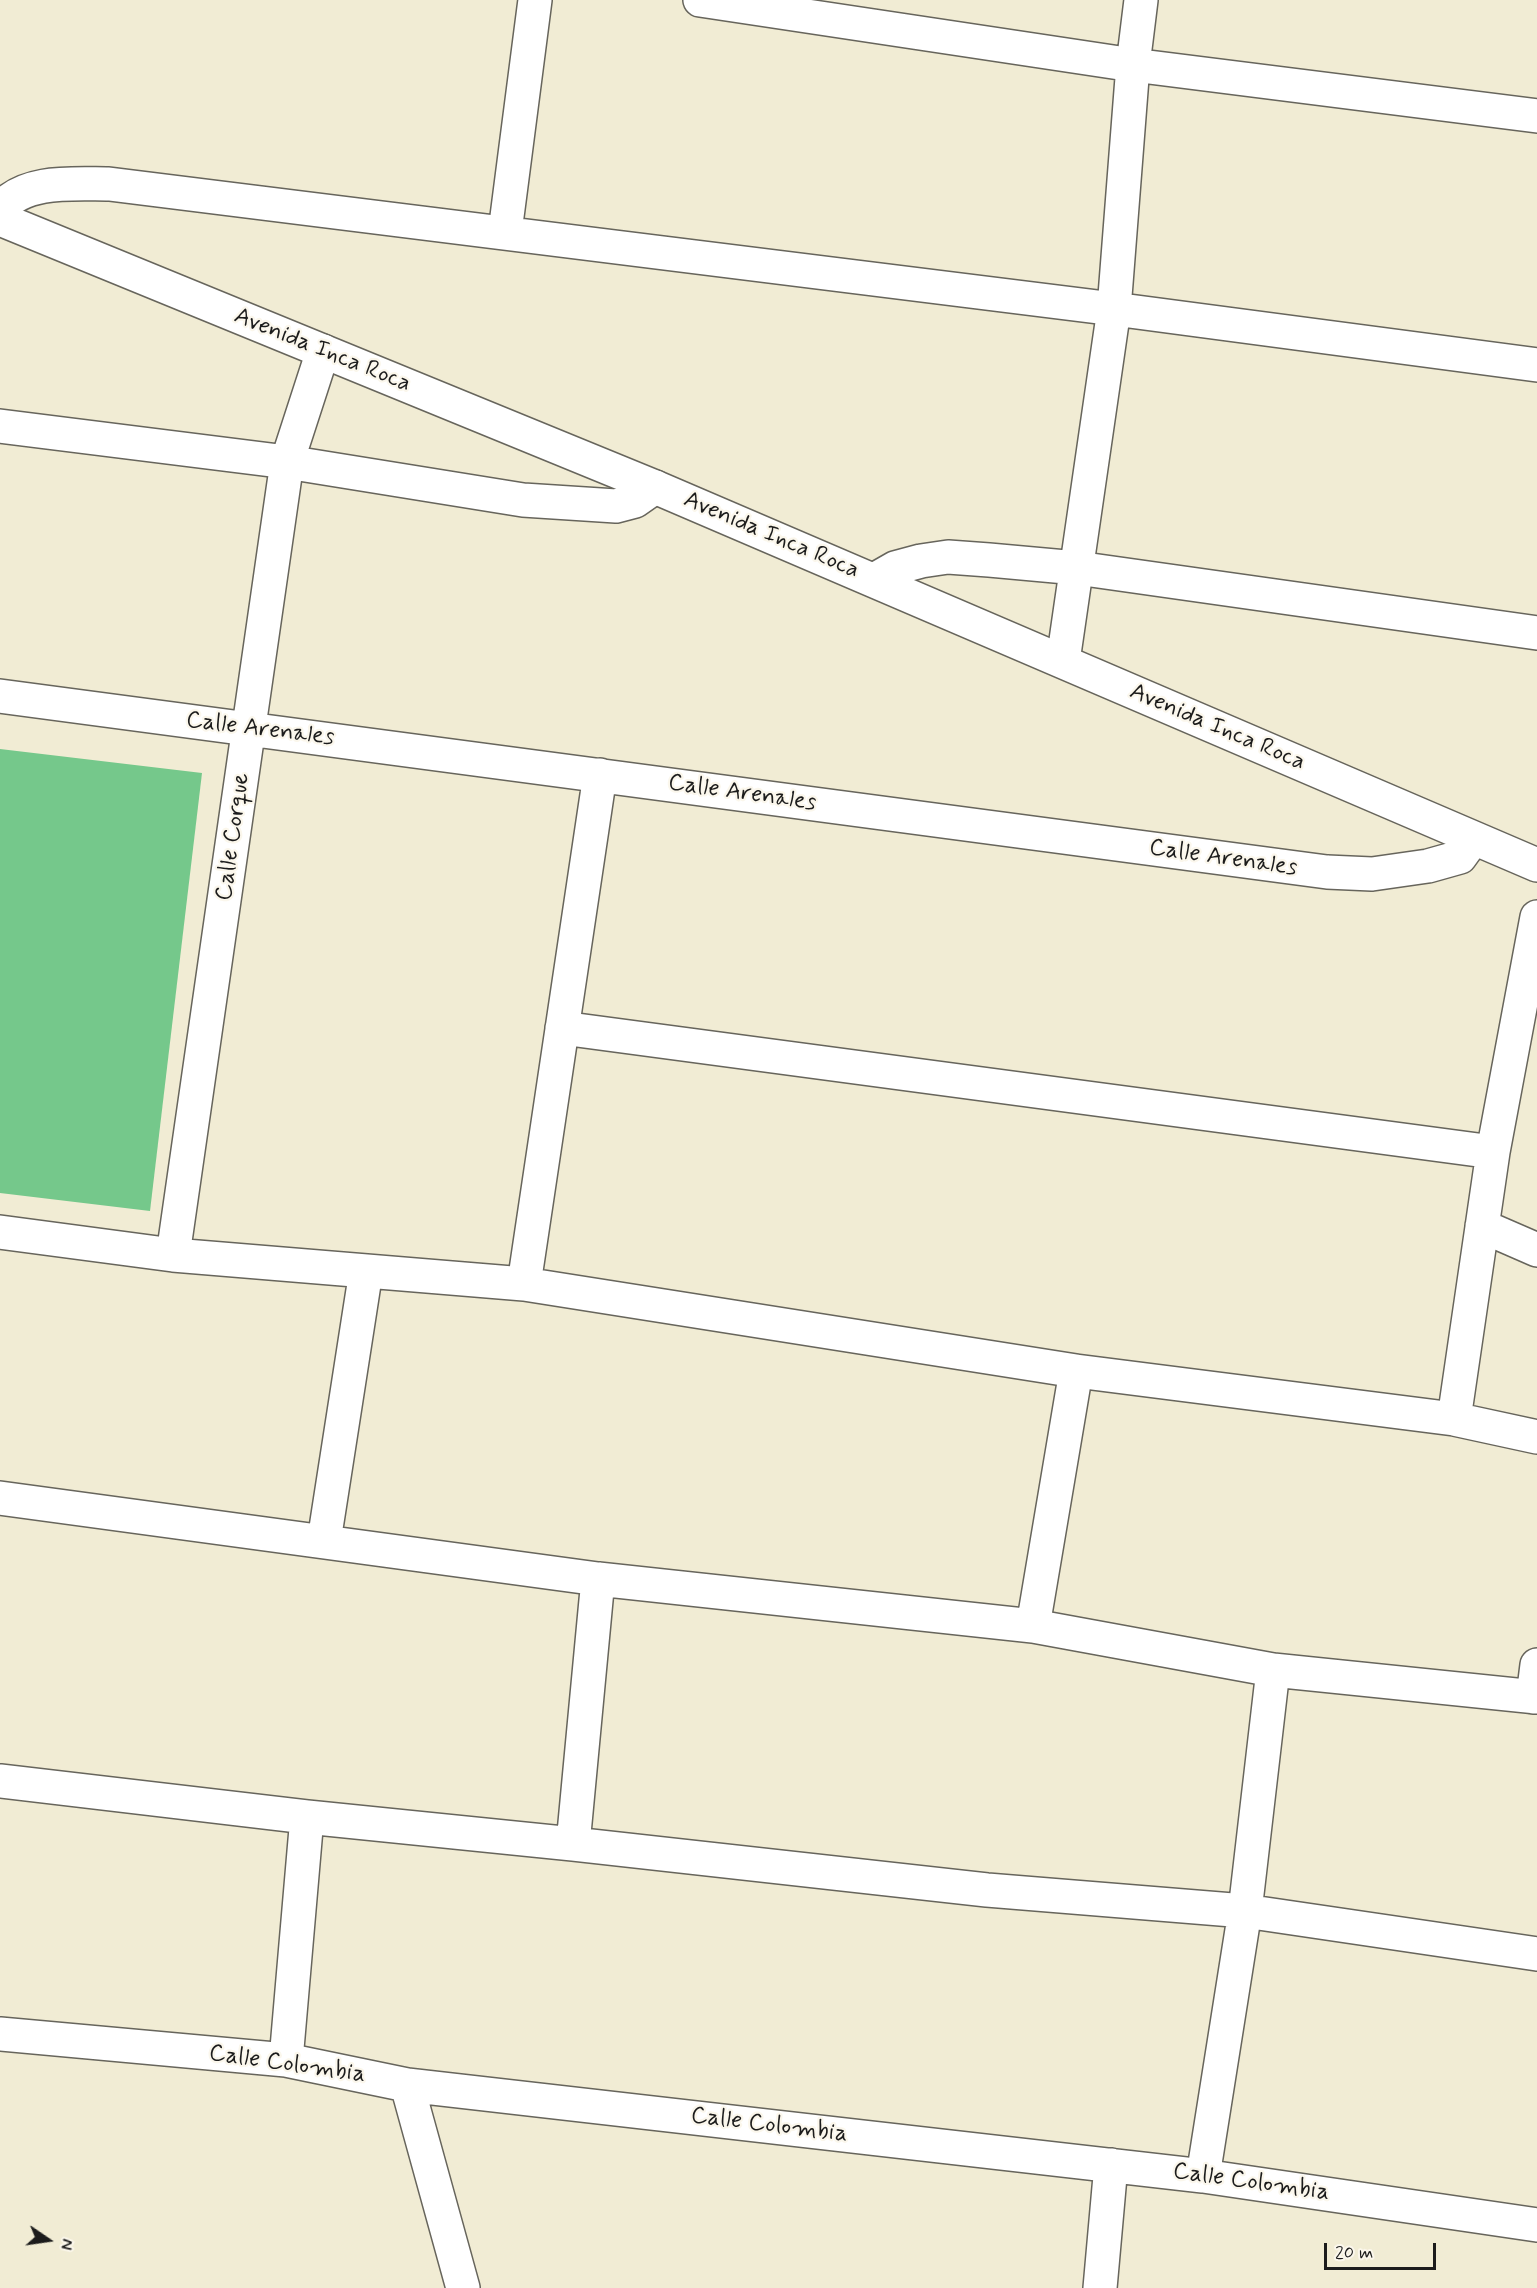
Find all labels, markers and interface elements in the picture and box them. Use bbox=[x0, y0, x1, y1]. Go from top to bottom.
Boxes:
street label: Avenida Inca Roca bbox=[229, 302, 415, 400]
street label: Avenida Inca Roca bbox=[679, 486, 863, 586]
street label: Avenida Inca Roca bbox=[1125, 678, 1309, 778]
street label: Calle Arenales bbox=[184, 707, 336, 753]
street label: Calle Arenales bbox=[666, 769, 818, 819]
street label: Calle Corque bbox=[211, 771, 257, 903]
street label: Calle Arenales bbox=[1147, 834, 1299, 884]
street label: Calle Colombia bbox=[207, 2040, 367, 2090]
street label: Calle Colombia bbox=[689, 2102, 849, 2150]
street label: Calle Colombia bbox=[1171, 2158, 1331, 2208]
north arrow bbox=[18, 2210, 78, 2270]
scale bar bbox=[1327, 2231, 1440, 2269]
text: N bbox=[55, 2237, 77, 2252]
text: 20 m bbox=[1335, 2241, 1373, 2265]

